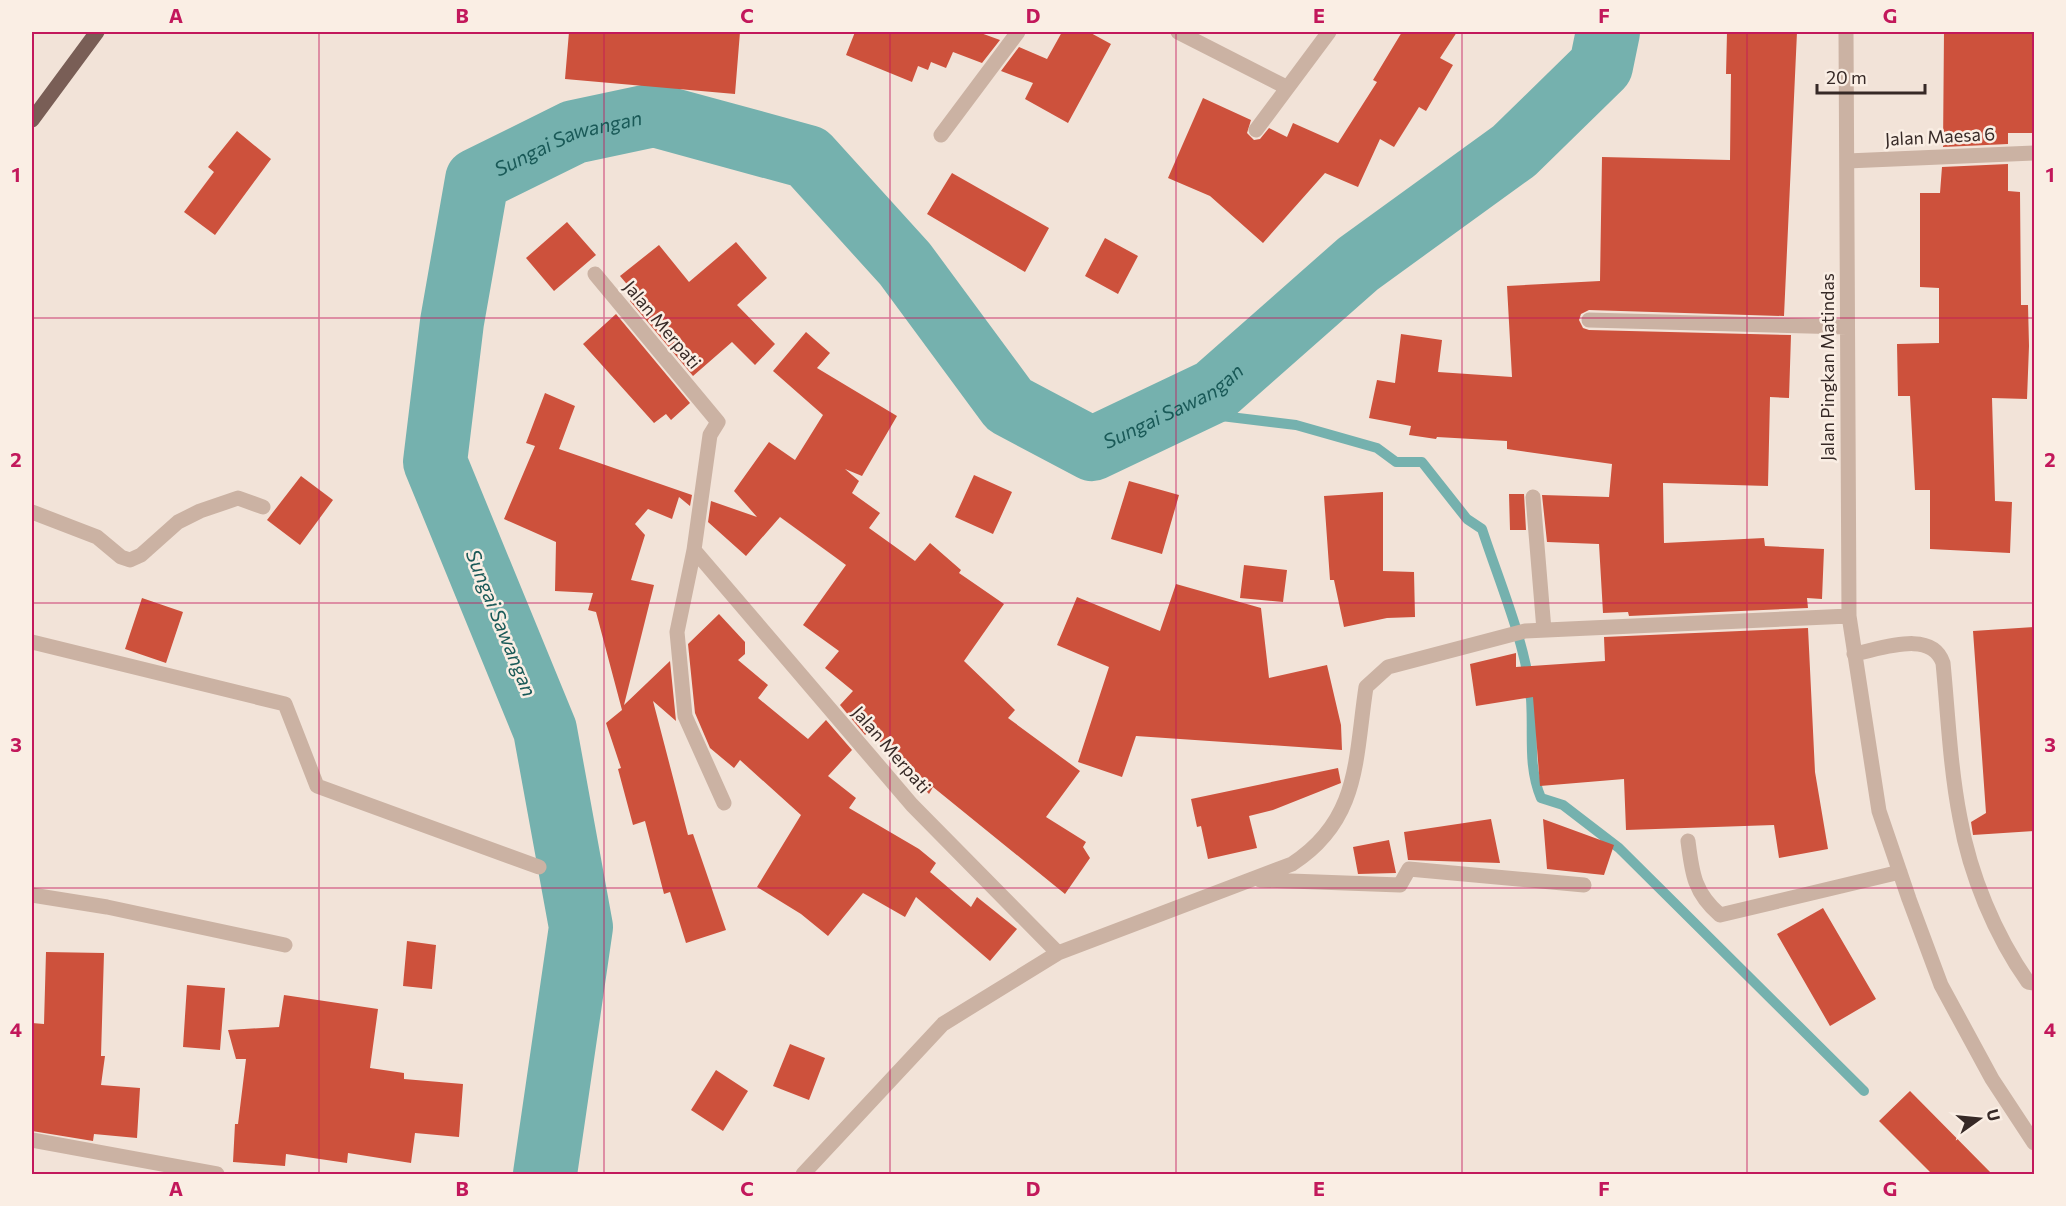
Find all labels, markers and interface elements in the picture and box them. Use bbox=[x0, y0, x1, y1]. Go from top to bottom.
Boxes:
text: A bbox=[169, 3, 183, 27]
text: B bbox=[455, 3, 469, 27]
text: C bbox=[740, 3, 754, 27]
text: D bbox=[1026, 3, 1040, 27]
text: E bbox=[1313, 3, 1325, 27]
text: F bbox=[1598, 3, 1610, 27]
text: G bbox=[1883, 3, 1897, 27]
scale bar bbox=[1817, 57, 1925, 95]
text: 20 m bbox=[1826, 66, 1867, 88]
water label: Sungai Sawangan bbox=[490, 105, 644, 181]
street label: Jalan Maesa 6 bbox=[1884, 122, 1996, 150]
text: 1 bbox=[11, 162, 21, 186]
text: 1 bbox=[2045, 162, 2055, 186]
street label: Jalan Pingkan Matindas bbox=[1816, 273, 1838, 461]
street label: Jalan Merpati bbox=[620, 276, 706, 373]
water label: Sungai Sawangan bbox=[1099, 358, 1248, 453]
text: 2 bbox=[10, 447, 22, 471]
text: 2 bbox=[2044, 447, 2056, 471]
water label: Sungai Sawangan bbox=[461, 546, 542, 700]
street label: Jalan Merpati bbox=[848, 701, 936, 797]
text: 3 bbox=[10, 732, 22, 756]
text: 3 bbox=[2044, 732, 2056, 756]
text: 4 bbox=[10, 1017, 22, 1041]
text: 4 bbox=[2044, 1017, 2056, 1041]
north arrow bbox=[1949, 1089, 2009, 1149]
text: U bbox=[1983, 1107, 2005, 1123]
text: A bbox=[169, 1176, 183, 1200]
text: B bbox=[455, 1176, 469, 1200]
text: C bbox=[740, 1176, 754, 1200]
text: D bbox=[1026, 1176, 1040, 1200]
text: E bbox=[1313, 1176, 1325, 1200]
text: F bbox=[1598, 1176, 1610, 1200]
text: G bbox=[1883, 1176, 1897, 1200]

